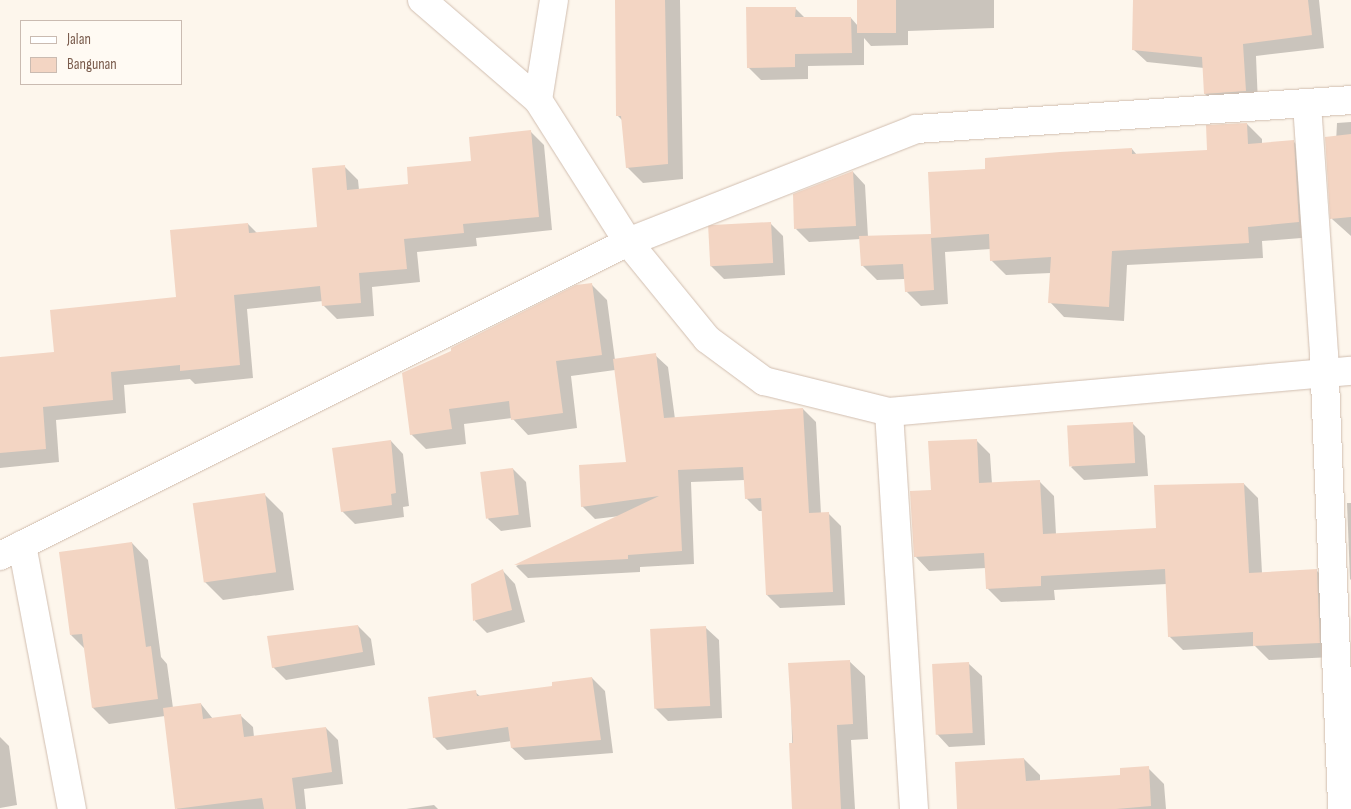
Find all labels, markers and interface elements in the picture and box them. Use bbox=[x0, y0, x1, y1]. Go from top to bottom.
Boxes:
legend bbox=[20, 20, 182, 85]
text: Jalan bbox=[67, 30, 91, 49]
text: Bangunan bbox=[67, 55, 117, 74]

